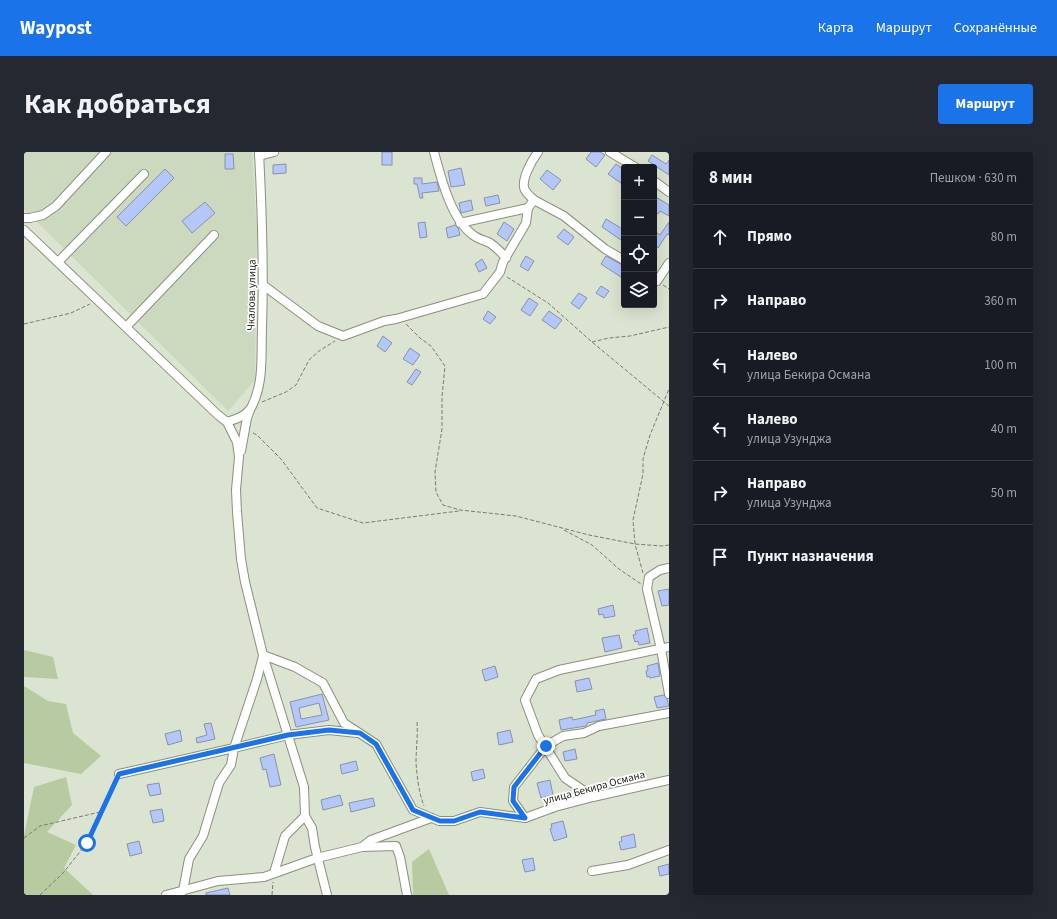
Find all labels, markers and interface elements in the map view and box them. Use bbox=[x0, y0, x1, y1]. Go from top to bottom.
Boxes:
text: Waypost bbox=[20, 15, 92, 42]
text: Карта bbox=[818, 18, 854, 38]
text: Маршрут bbox=[876, 18, 932, 38]
text: Сохранённые bbox=[954, 18, 1037, 38]
text: Как добраться bbox=[24, 84, 211, 124]
button: Маршрут bbox=[938, 84, 1033, 124]
map controls bbox=[621, 164, 657, 308]
button: + bbox=[621, 164, 657, 200]
text: 8 мин bbox=[709, 166, 752, 190]
text: Пешком · 630 m bbox=[930, 169, 1017, 187]
button: − bbox=[621, 200, 657, 236]
icon: ahead bbox=[709, 226, 731, 248]
text: Прямо bbox=[747, 226, 792, 247]
text: 80 m bbox=[991, 228, 1017, 246]
button: locate bbox=[621, 236, 657, 272]
street label: Чкалова улица bbox=[243, 259, 260, 331]
button: layers bbox=[621, 272, 657, 308]
icon: right bbox=[709, 290, 731, 312]
text: Направо bbox=[747, 290, 806, 311]
text: 360 m bbox=[984, 292, 1017, 310]
text: Налево bbox=[747, 345, 798, 366]
icon: left bbox=[709, 354, 731, 376]
text: 100 m bbox=[984, 356, 1017, 374]
text: улица Бекира Османа bbox=[747, 366, 871, 384]
text: Налево bbox=[747, 409, 798, 430]
icon: left bbox=[709, 418, 731, 440]
text: 40 m bbox=[991, 420, 1017, 438]
text: улица Узунджа bbox=[747, 430, 832, 448]
text: Направо bbox=[747, 473, 806, 494]
icon: right bbox=[709, 482, 731, 504]
text: 50 m bbox=[991, 484, 1017, 502]
text: улица Узунджа bbox=[747, 494, 832, 512]
icon: arrive bbox=[709, 546, 731, 568]
text: Пункт назначения bbox=[747, 546, 874, 567]
route end bbox=[537, 737, 555, 755]
street label: улица Бекира Османа bbox=[542, 767, 647, 808]
route start bbox=[78, 834, 96, 852]

